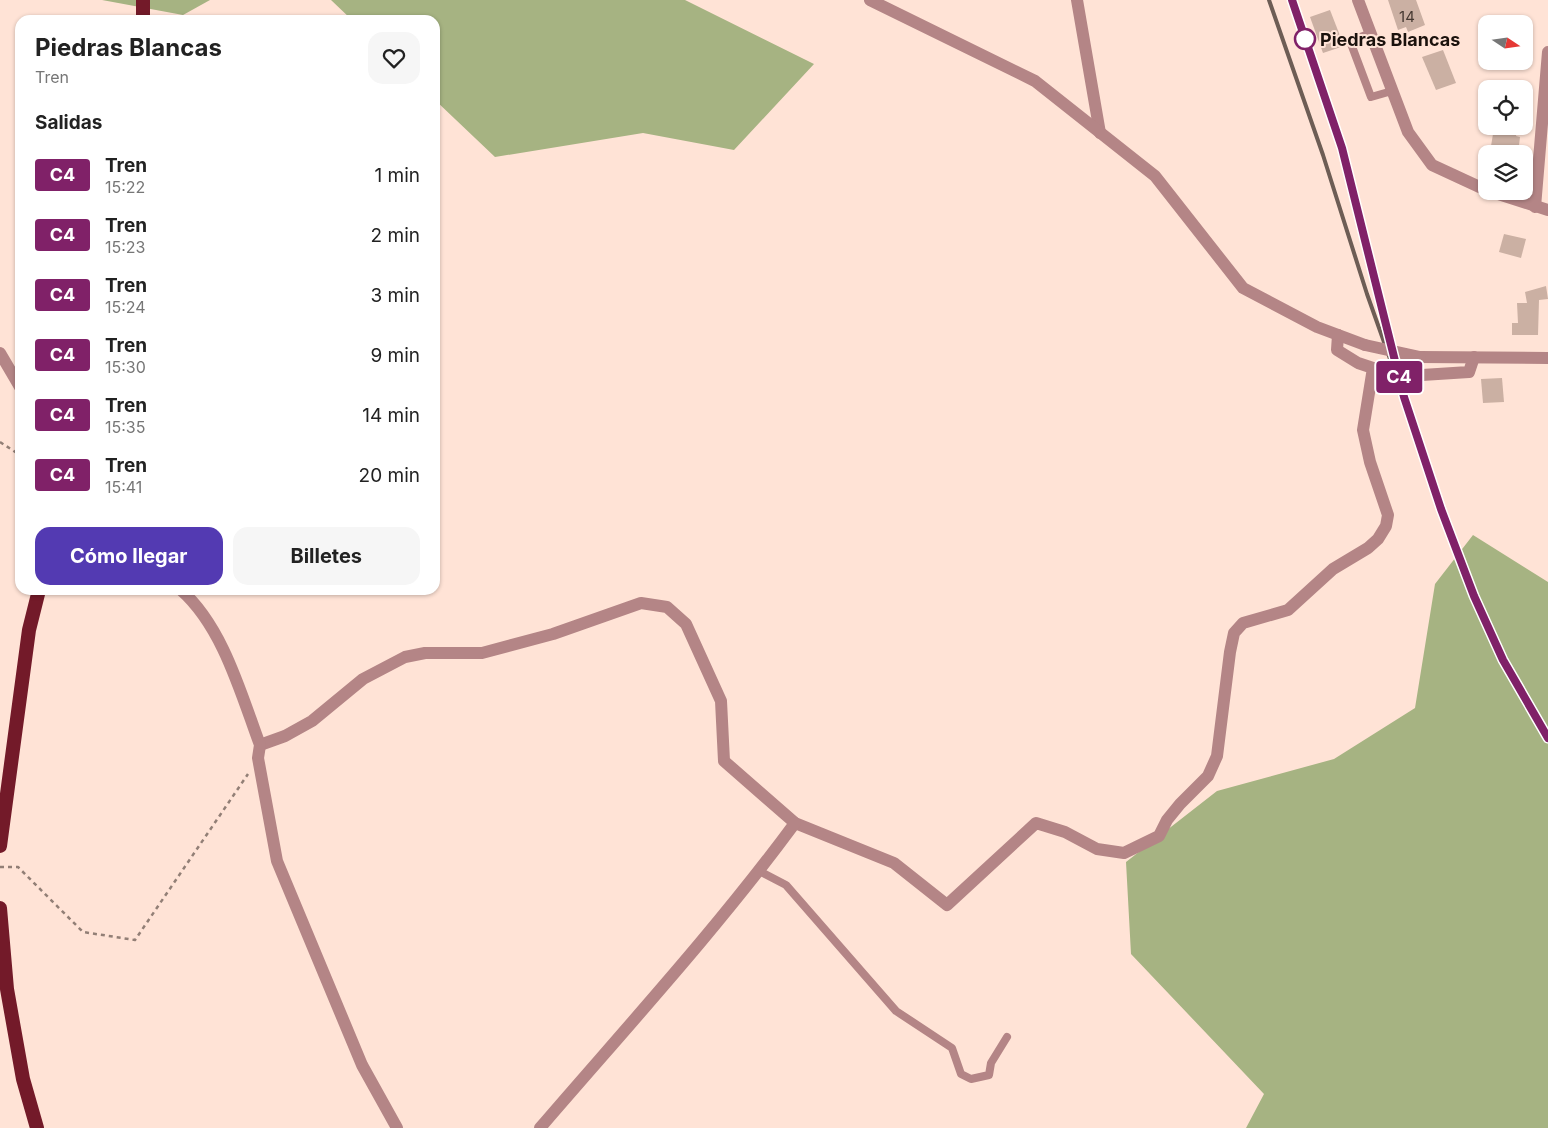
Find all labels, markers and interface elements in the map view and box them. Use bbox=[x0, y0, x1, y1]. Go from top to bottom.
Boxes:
house number: 14 bbox=[1399, 7, 1415, 26]
north arrow bbox=[1478, 15, 1532, 70]
map controls bbox=[1478, 15, 1533, 200]
marker: Piedras Blancas bbox=[1294, 28, 1316, 50]
place label: Piedras Blancas bbox=[1320, 29, 1460, 50]
button: heart bbox=[368, 32, 420, 84]
text: Piedras Blancas bbox=[35, 33, 222, 62]
text: Tren bbox=[35, 67, 69, 87]
button: locate bbox=[1478, 80, 1533, 135]
text: Salidas bbox=[35, 111, 102, 134]
button: layers bbox=[1478, 145, 1533, 200]
text: Tren bbox=[105, 154, 147, 177]
text: C4 bbox=[50, 164, 75, 185]
text: 1 min bbox=[374, 164, 420, 187]
text: 15:22 bbox=[105, 177, 145, 197]
text: Tren bbox=[105, 214, 147, 237]
text: C4 bbox=[50, 224, 75, 245]
text: 2 min bbox=[371, 224, 420, 247]
text: 15:23 bbox=[105, 237, 145, 257]
text: Tren bbox=[105, 274, 147, 297]
text: C4 bbox=[50, 284, 75, 305]
text: 3 min bbox=[370, 284, 420, 307]
text: 15:24 bbox=[105, 297, 146, 317]
text: Tren bbox=[105, 334, 147, 357]
text: C4 bbox=[50, 344, 75, 365]
text: 9 min bbox=[370, 344, 420, 367]
text: 15:30 bbox=[105, 357, 146, 377]
line badge: C4 bbox=[1376, 361, 1422, 393]
text: C4 bbox=[1386, 366, 1412, 387]
text: Tren bbox=[105, 394, 147, 417]
text: C4 bbox=[50, 404, 75, 425]
text: 14 min bbox=[362, 404, 420, 427]
text: 15:35 bbox=[105, 417, 145, 437]
text: Tren bbox=[105, 454, 147, 477]
text: C4 bbox=[50, 464, 75, 485]
text: 20 min bbox=[359, 464, 420, 487]
text: 15:41 bbox=[105, 477, 142, 497]
button: Cómo llegar bbox=[35, 527, 223, 585]
button: Billetes bbox=[233, 527, 420, 585]

